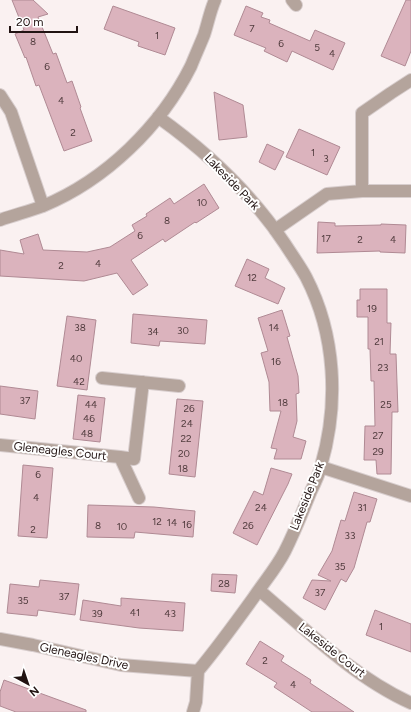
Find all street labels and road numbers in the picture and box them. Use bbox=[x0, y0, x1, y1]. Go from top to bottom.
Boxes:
street label: Lakeside Park bbox=[202, 151, 262, 213]
street label: Gleneagles Court bbox=[13, 439, 108, 463]
street label: Lakeside Park bbox=[287, 460, 327, 532]
street label: Lakeside Court bbox=[296, 620, 368, 681]
street label: Gleneagles Drive bbox=[38, 640, 130, 672]

